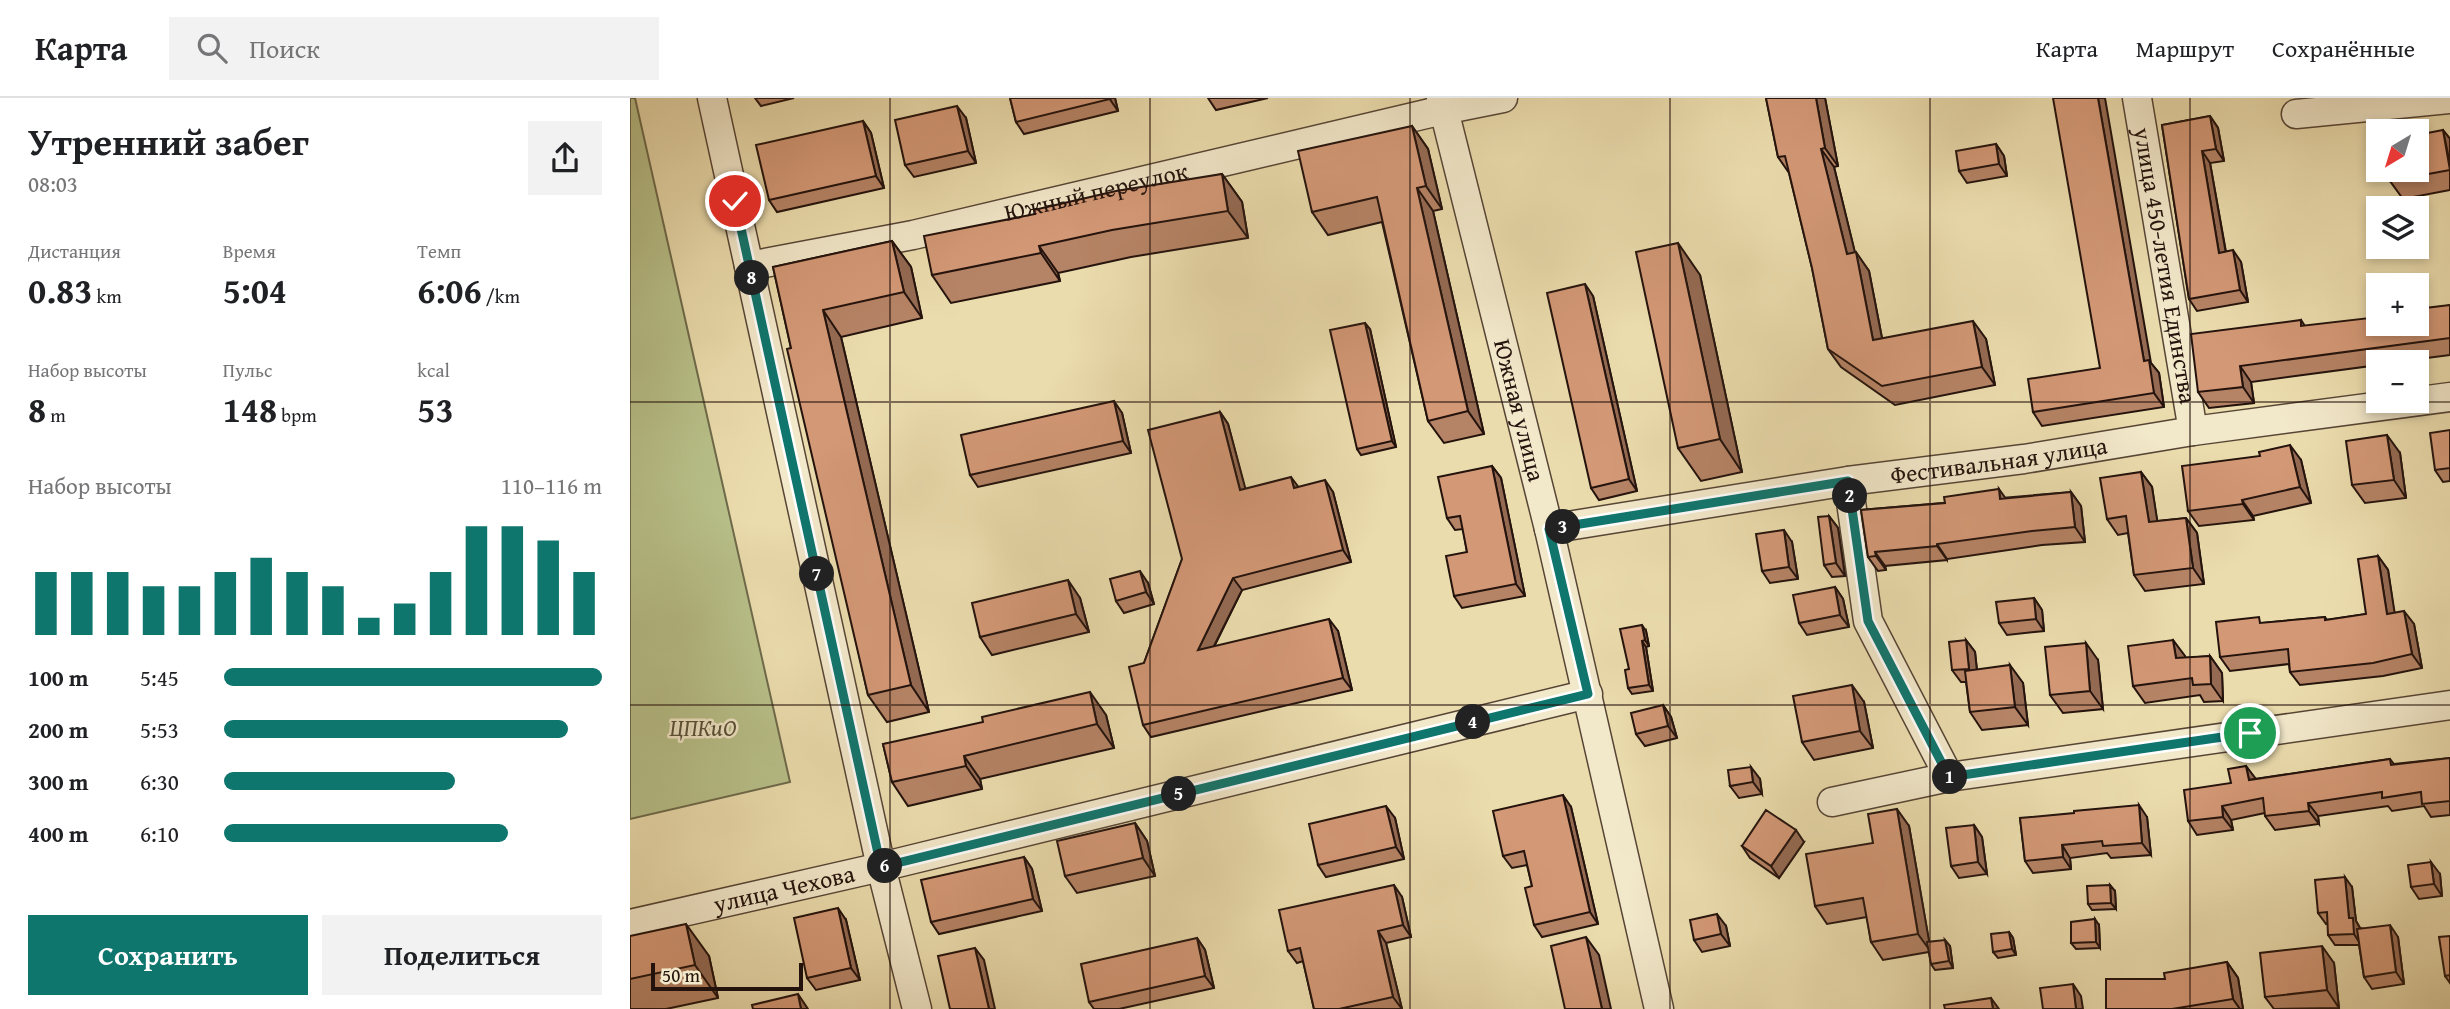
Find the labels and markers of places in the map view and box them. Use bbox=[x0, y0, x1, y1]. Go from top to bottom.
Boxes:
pin bbox=[705, 171, 765, 231]
pin: 8 bbox=[734, 260, 770, 296]
pin: 2 bbox=[1832, 478, 1868, 514]
pin: 3 bbox=[1546, 510, 1580, 544]
pin: 7 bbox=[800, 556, 834, 592]
pin bbox=[2220, 703, 2280, 763]
pin: 4 bbox=[1456, 704, 1490, 740]
pin: 1 bbox=[1932, 760, 1968, 794]
pin: 5 bbox=[1162, 776, 1196, 812]
pin: 6 bbox=[868, 848, 902, 884]

